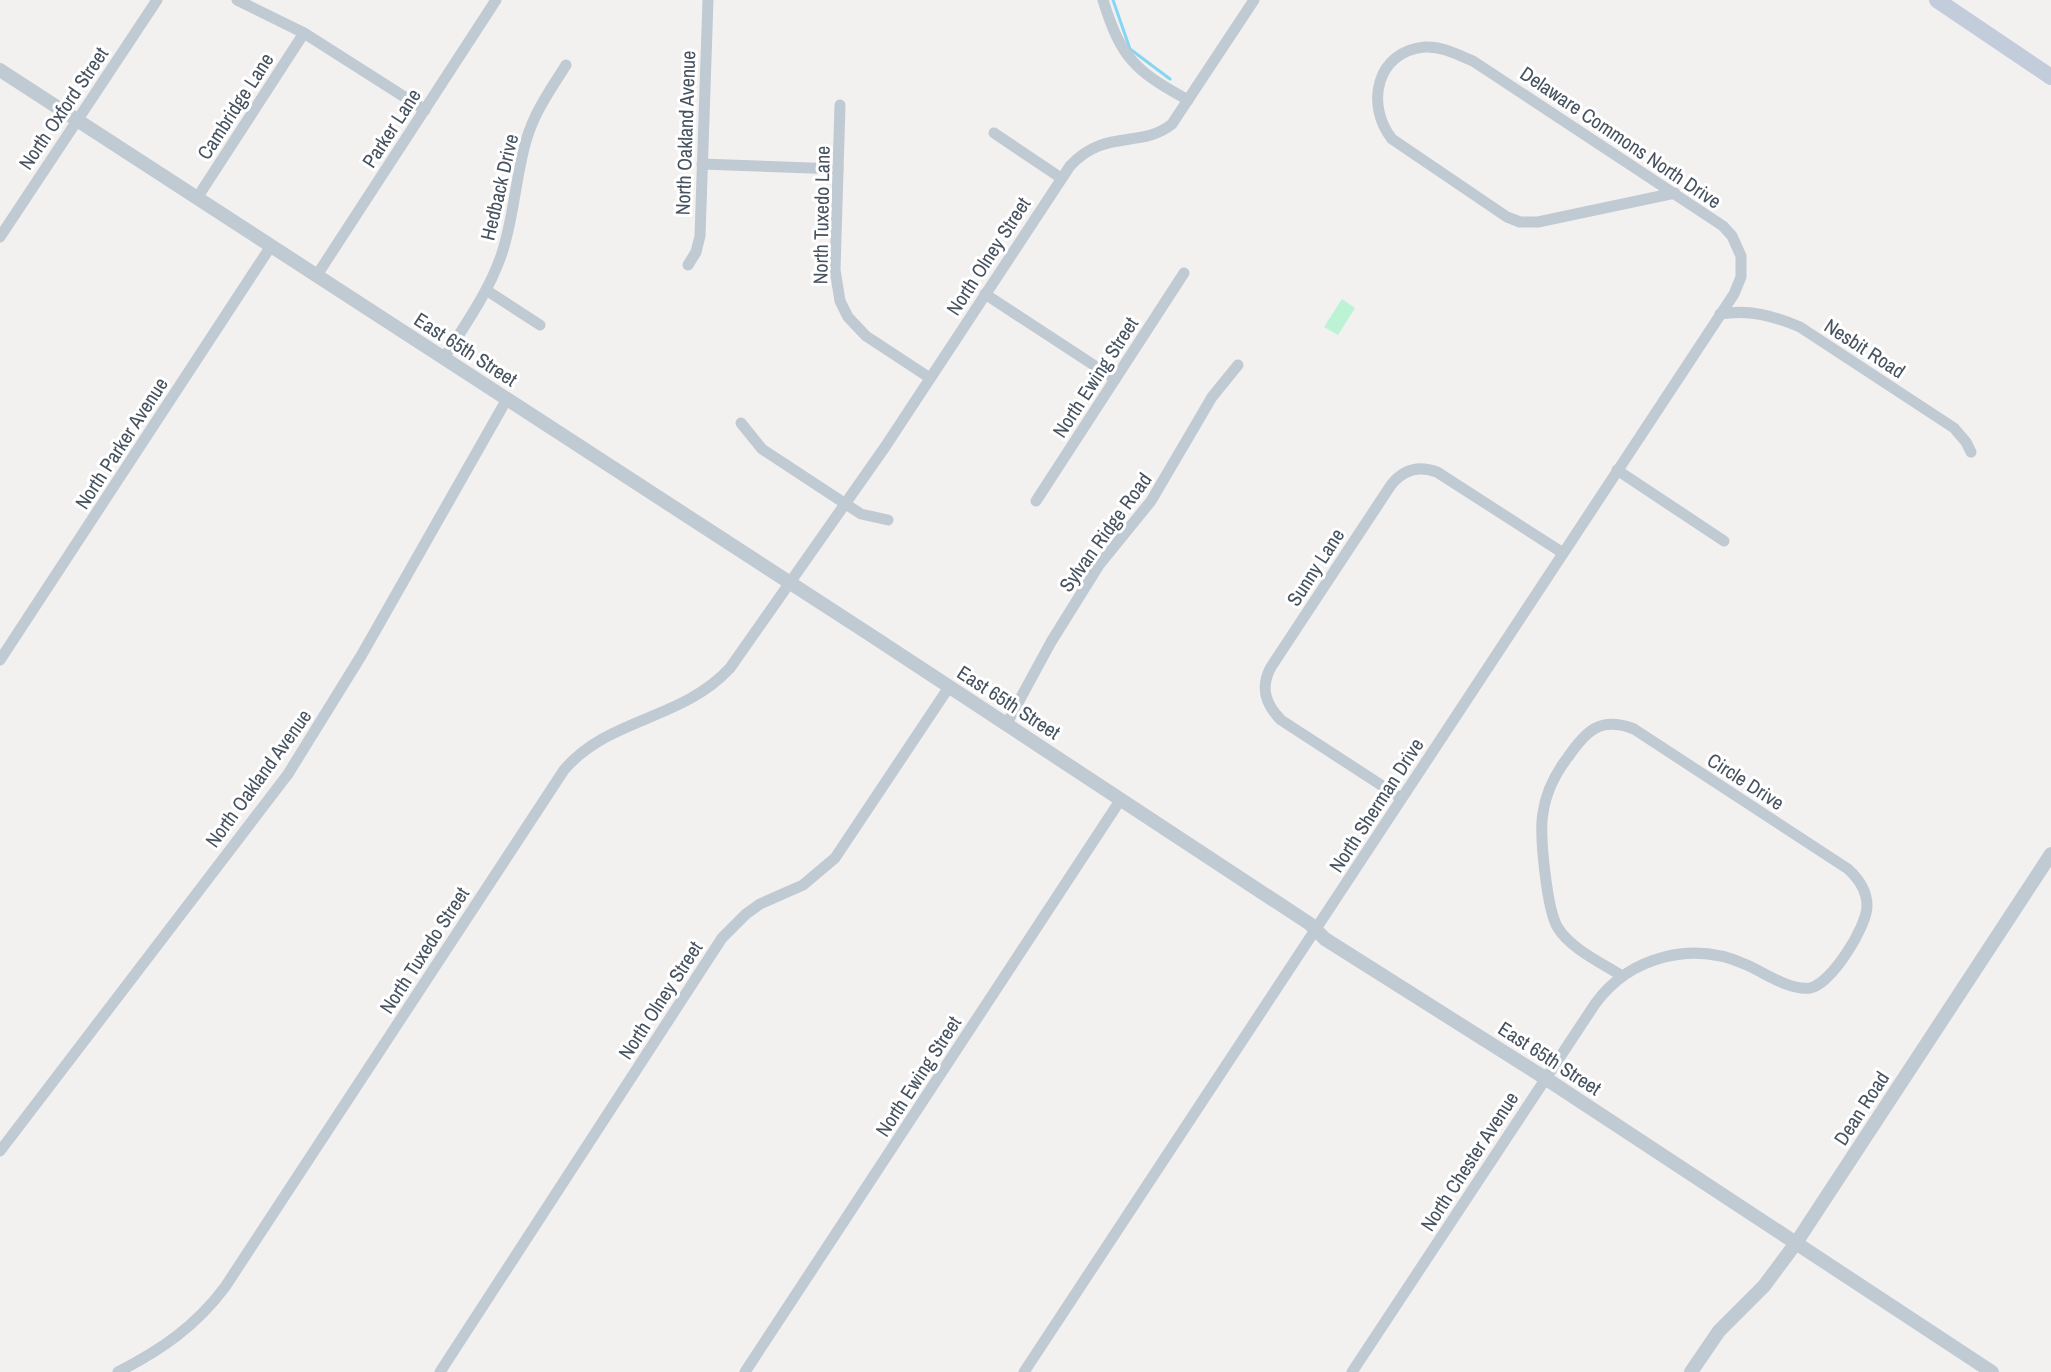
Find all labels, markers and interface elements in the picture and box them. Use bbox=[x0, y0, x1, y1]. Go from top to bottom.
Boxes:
street label: North Oxford Street bbox=[12, 41, 114, 174]
street label: Cambridge Lane bbox=[190, 47, 280, 165]
street label: North Oakland Avenue bbox=[669, 50, 701, 216]
street label: Delaware Commons North Drive bbox=[1515, 60, 1727, 214]
street label: Parker Lane bbox=[355, 83, 427, 173]
street label: Hedback Drive bbox=[474, 131, 524, 243]
street label: North Tuxedo Lane bbox=[806, 145, 836, 285]
street label: North Olney Street bbox=[940, 191, 1037, 320]
street label: East 65th Street bbox=[409, 306, 523, 393]
street label: North Ewing Street bbox=[1046, 311, 1144, 442]
street label: Nesbit Road bbox=[1819, 312, 1911, 384]
street label: North Parker Avenue bbox=[68, 372, 174, 514]
street label: Sylvan Ridge Road bbox=[1053, 467, 1157, 597]
street label: Sunny Lane bbox=[1280, 523, 1350, 611]
street label: East 65th Street bbox=[952, 659, 1066, 746]
street label: North Oakland Avenue bbox=[199, 703, 317, 853]
street label: North Sherman Drive bbox=[1322, 733, 1430, 877]
street label: Circle Drive bbox=[1702, 746, 1790, 816]
street label: North Tuxedo Street bbox=[373, 881, 475, 1019]
street label: North Olney Street bbox=[612, 935, 709, 1064]
street label: North Ewing Street bbox=[869, 1010, 967, 1141]
street label: East 65th Street bbox=[1493, 1015, 1607, 1102]
street label: Dean Road bbox=[1827, 1066, 1895, 1150]
street label: North Chester Avenue bbox=[1414, 1086, 1524, 1236]

